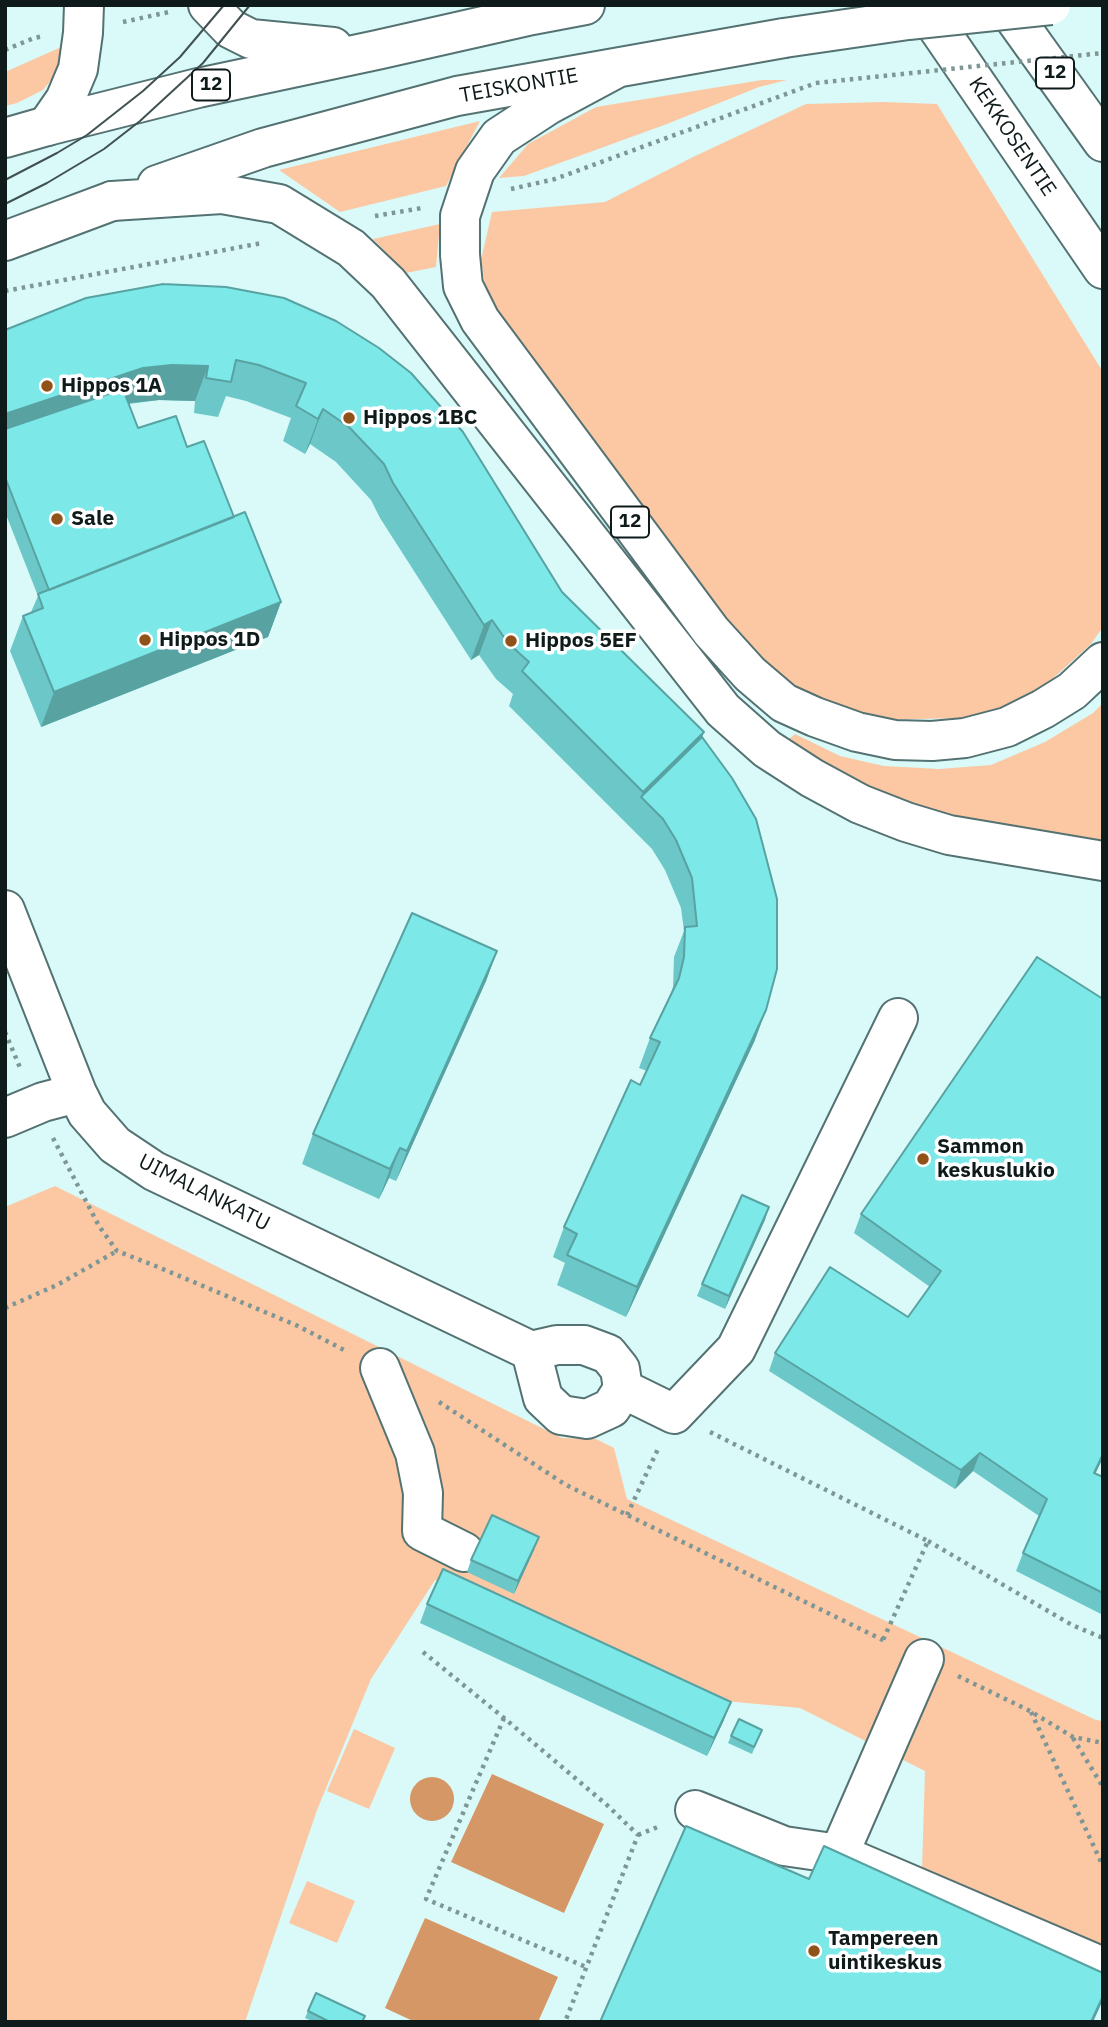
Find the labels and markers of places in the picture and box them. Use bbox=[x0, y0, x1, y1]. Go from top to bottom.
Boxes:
place label: Hippos 1A bbox=[61, 373, 162, 399]
marker: Hippos 1A bbox=[39, 378, 55, 394]
place label: Hippos 1BC bbox=[363, 405, 477, 431]
marker: Hippos 1BC bbox=[341, 410, 357, 426]
place label: Sale bbox=[71, 506, 114, 532]
marker: Sale bbox=[49, 511, 65, 527]
place label: Hippos 1D bbox=[159, 627, 260, 653]
place label: Hippos 5EF bbox=[525, 628, 637, 654]
marker: Hippos 1D bbox=[137, 632, 153, 648]
marker: Hippos 5EF bbox=[503, 633, 519, 649]
place label: Sammon keskuslukio bbox=[937, 1134, 1055, 1184]
marker: Sammon keskuslukio bbox=[915, 1151, 931, 1167]
place label: Tampereen uintikeskus bbox=[828, 1926, 942, 1976]
marker: Tampereen uintikeskus bbox=[806, 1943, 822, 1959]

